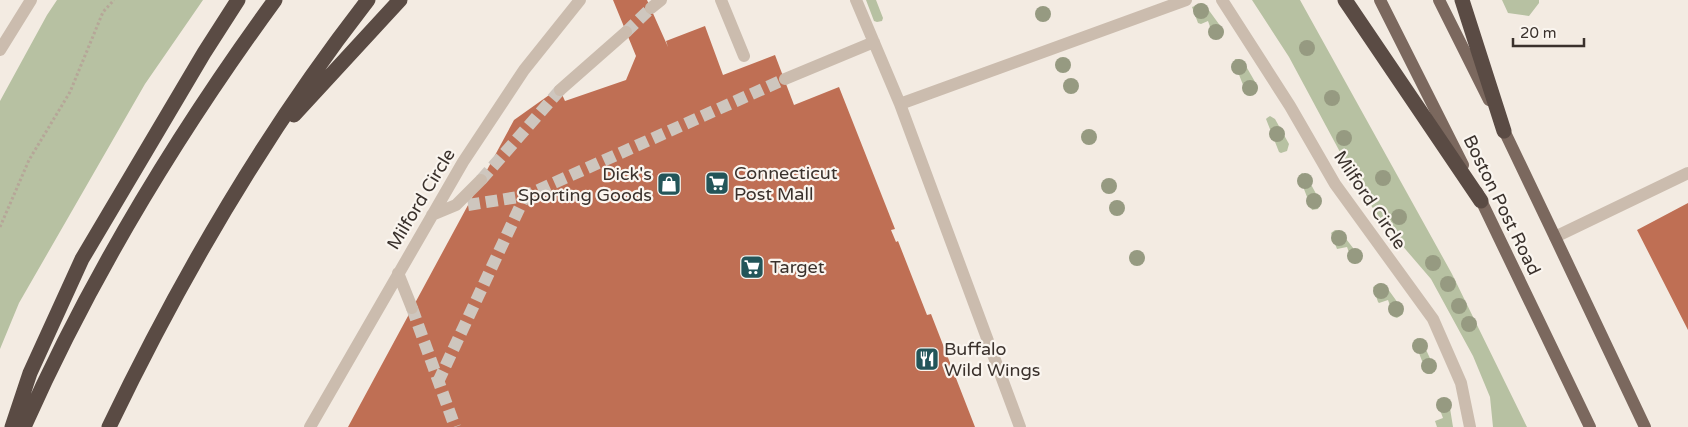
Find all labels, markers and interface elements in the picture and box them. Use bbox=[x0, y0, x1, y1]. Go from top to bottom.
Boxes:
scale bar bbox=[1513, 15, 1584, 47]
text: 20 m bbox=[1520, 24, 1557, 42]
street label: Boston Post Road bbox=[1458, 131, 1546, 279]
street label: Milford Circle bbox=[382, 144, 460, 254]
street label: Milford Circle bbox=[1329, 147, 1411, 253]
place label: Connecticut Post Mall bbox=[734, 162, 838, 205]
place label: Dick's Sporting Goods bbox=[518, 163, 652, 206]
supermarket icon: Connecticut Post Mall bbox=[704, 170, 730, 196]
shop icon: Dick's Sporting Goods bbox=[656, 171, 682, 197]
supermarket icon: Target bbox=[739, 254, 765, 280]
place label: Target bbox=[770, 256, 825, 278]
place label: Buffalo Wild Wings bbox=[944, 338, 1040, 381]
restaurant icon: Buffalo Wild Wings bbox=[914, 346, 940, 372]

